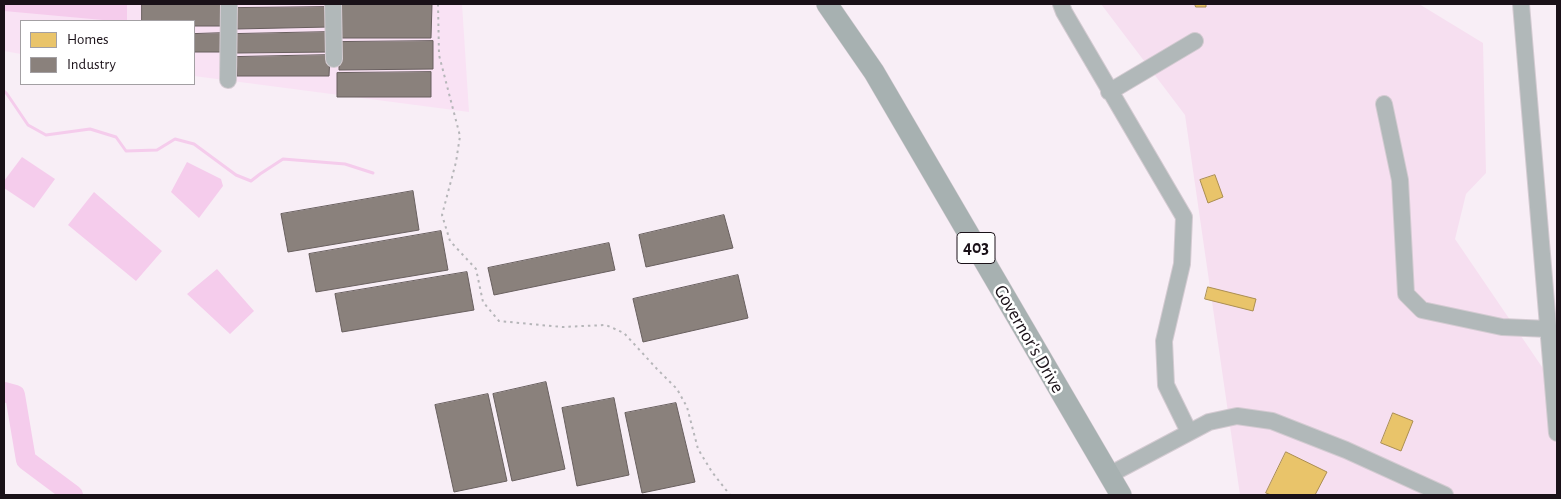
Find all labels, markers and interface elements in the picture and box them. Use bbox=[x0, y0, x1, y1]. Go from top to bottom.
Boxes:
legend bbox=[20, 20, 195, 85]
text: Homes bbox=[67, 32, 109, 47]
text: Industry bbox=[67, 57, 116, 72]
road number: 403 bbox=[957, 232, 995, 264]
street label: Governor's Drive bbox=[989, 281, 1069, 397]

